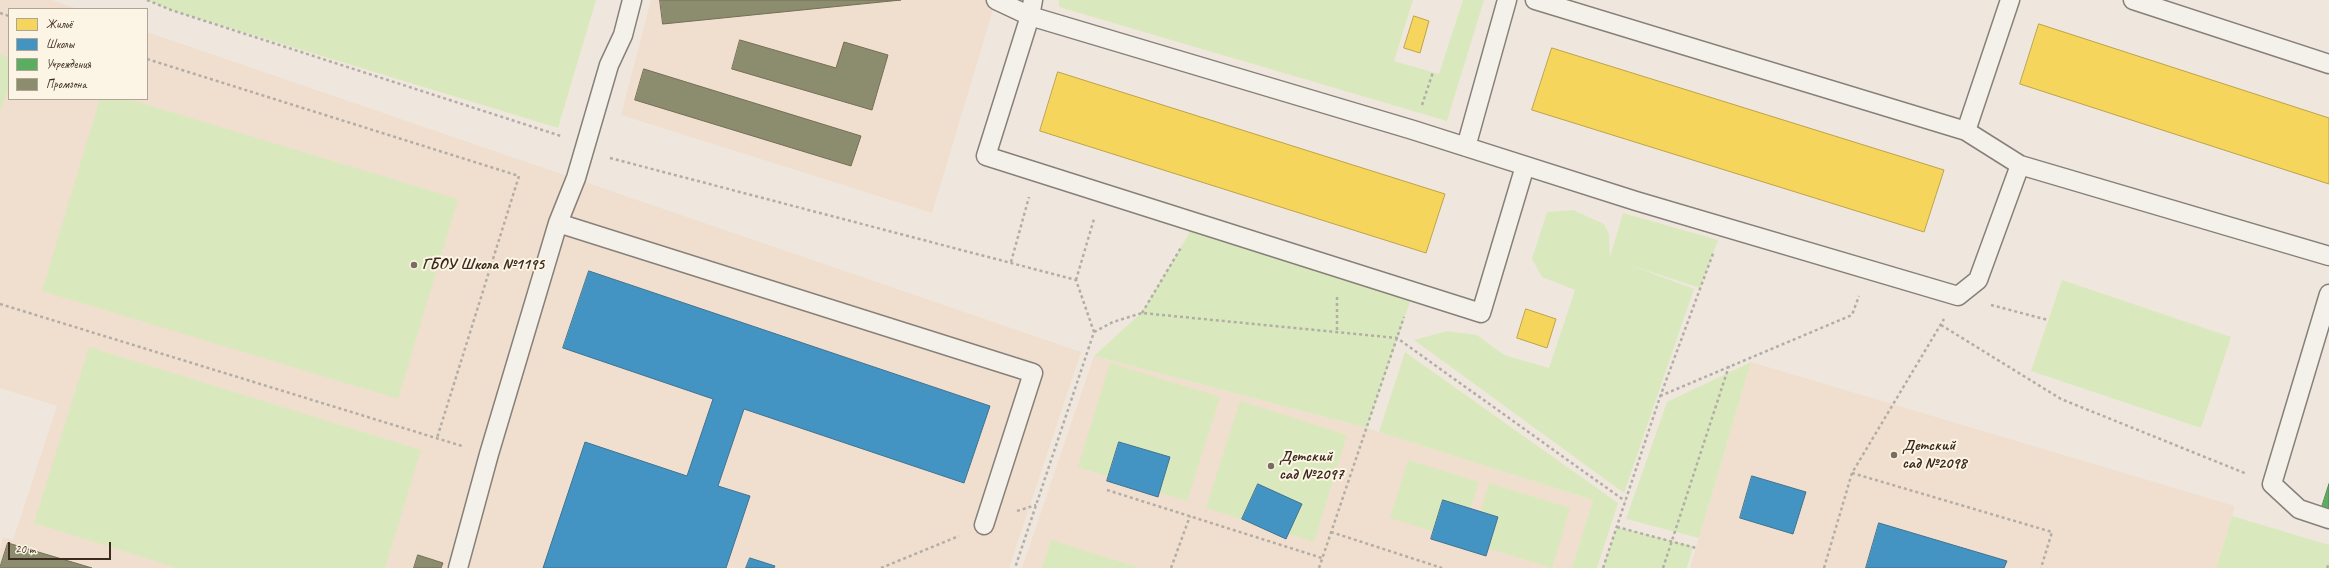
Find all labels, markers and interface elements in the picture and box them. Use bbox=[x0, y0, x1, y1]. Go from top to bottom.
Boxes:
legend bbox=[8, 8, 148, 100]
text: Жильё bbox=[46, 16, 72, 32]
text: Школы bbox=[46, 36, 74, 52]
text: Учреждения bbox=[46, 56, 91, 72]
text: Промзона bbox=[46, 76, 86, 92]
place label: ГБОУ Школа №1195 bbox=[422, 255, 544, 275]
marker: ГБОУ Школа №1195 bbox=[409, 260, 419, 270]
place label: Детский сад №2098 bbox=[1902, 436, 1966, 474]
place label: Детский сад №2097 bbox=[1279, 447, 1343, 485]
marker: Детский сад №2098 bbox=[1889, 450, 1899, 460]
marker: Детский сад №2097 bbox=[1266, 461, 1276, 471]
scale bar bbox=[10, 534, 113, 560]
text: 20 m bbox=[15, 541, 35, 557]

